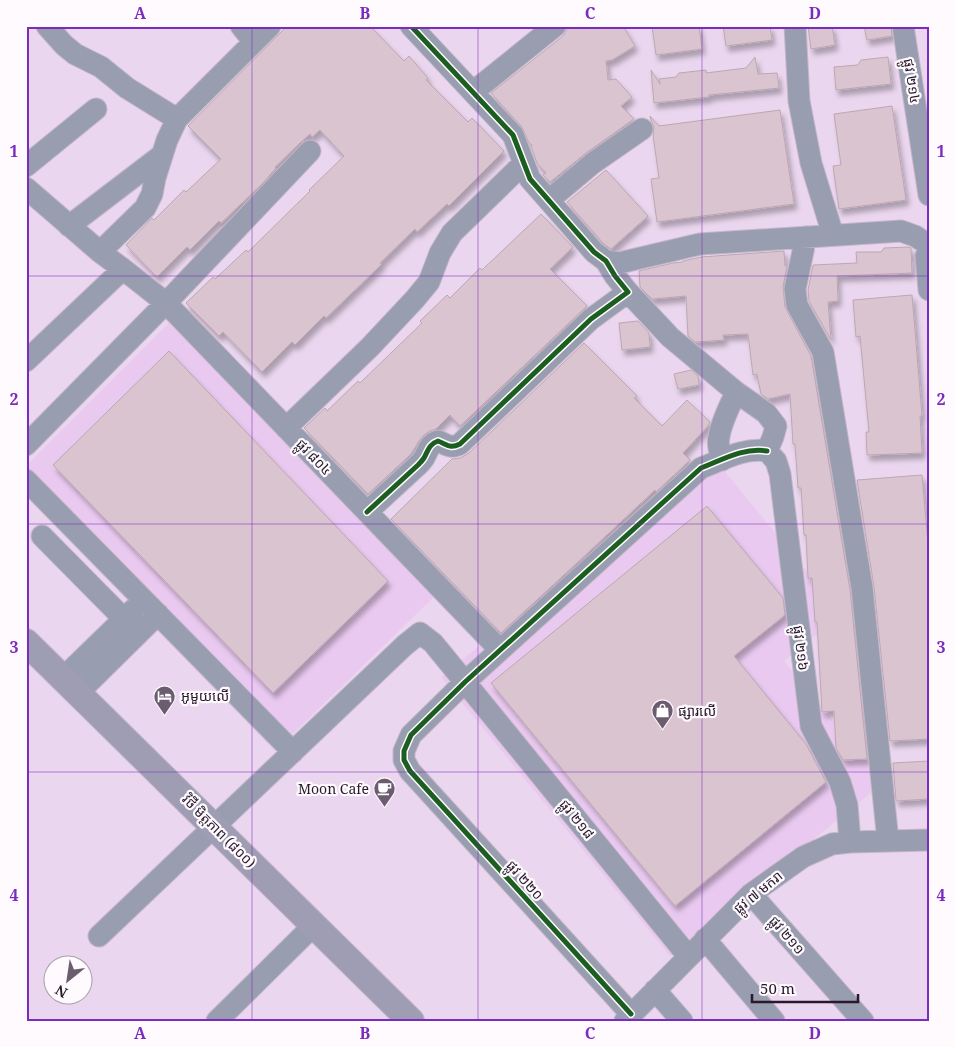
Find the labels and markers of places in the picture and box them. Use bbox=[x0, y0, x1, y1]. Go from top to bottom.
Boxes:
hotel icon: អូមួយលេី bbox=[153, 684, 177, 715]
place label: អូមួយលេី bbox=[181, 686, 229, 705]
shop icon: ផ្សារលើ bbox=[650, 699, 674, 730]
place label: ផ្សារលើ bbox=[678, 701, 716, 720]
cafe icon: Moon Cafe bbox=[373, 777, 397, 808]
place label: Moon Cafe bbox=[298, 779, 369, 798]

